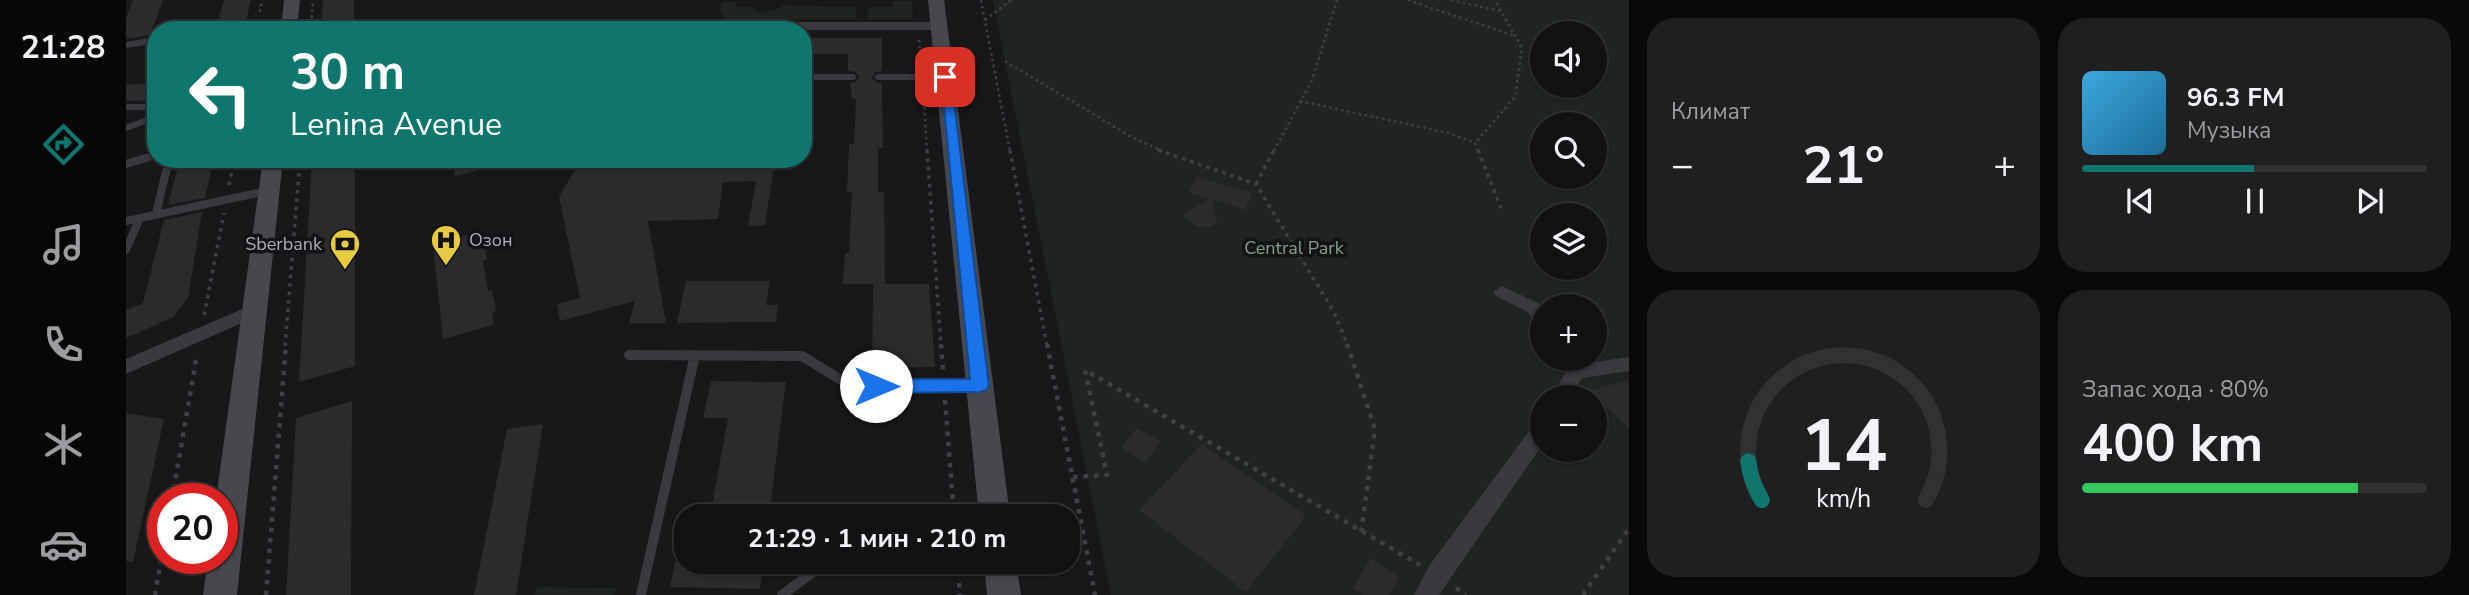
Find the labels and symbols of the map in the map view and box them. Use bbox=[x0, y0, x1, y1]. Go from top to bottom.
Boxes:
pin bbox=[915, 47, 975, 107]
hospital icon: Озон bbox=[429, 223, 463, 267]
bank icon: Sberbank bbox=[328, 227, 362, 271]
place label: Озон bbox=[469, 228, 513, 252]
place label: Sberbank bbox=[245, 232, 323, 256]
park label: Central Park bbox=[1244, 236, 1345, 260]
position arrow bbox=[839, 349, 913, 423]
speed limit sign: 20 bbox=[147, 483, 238, 574]

